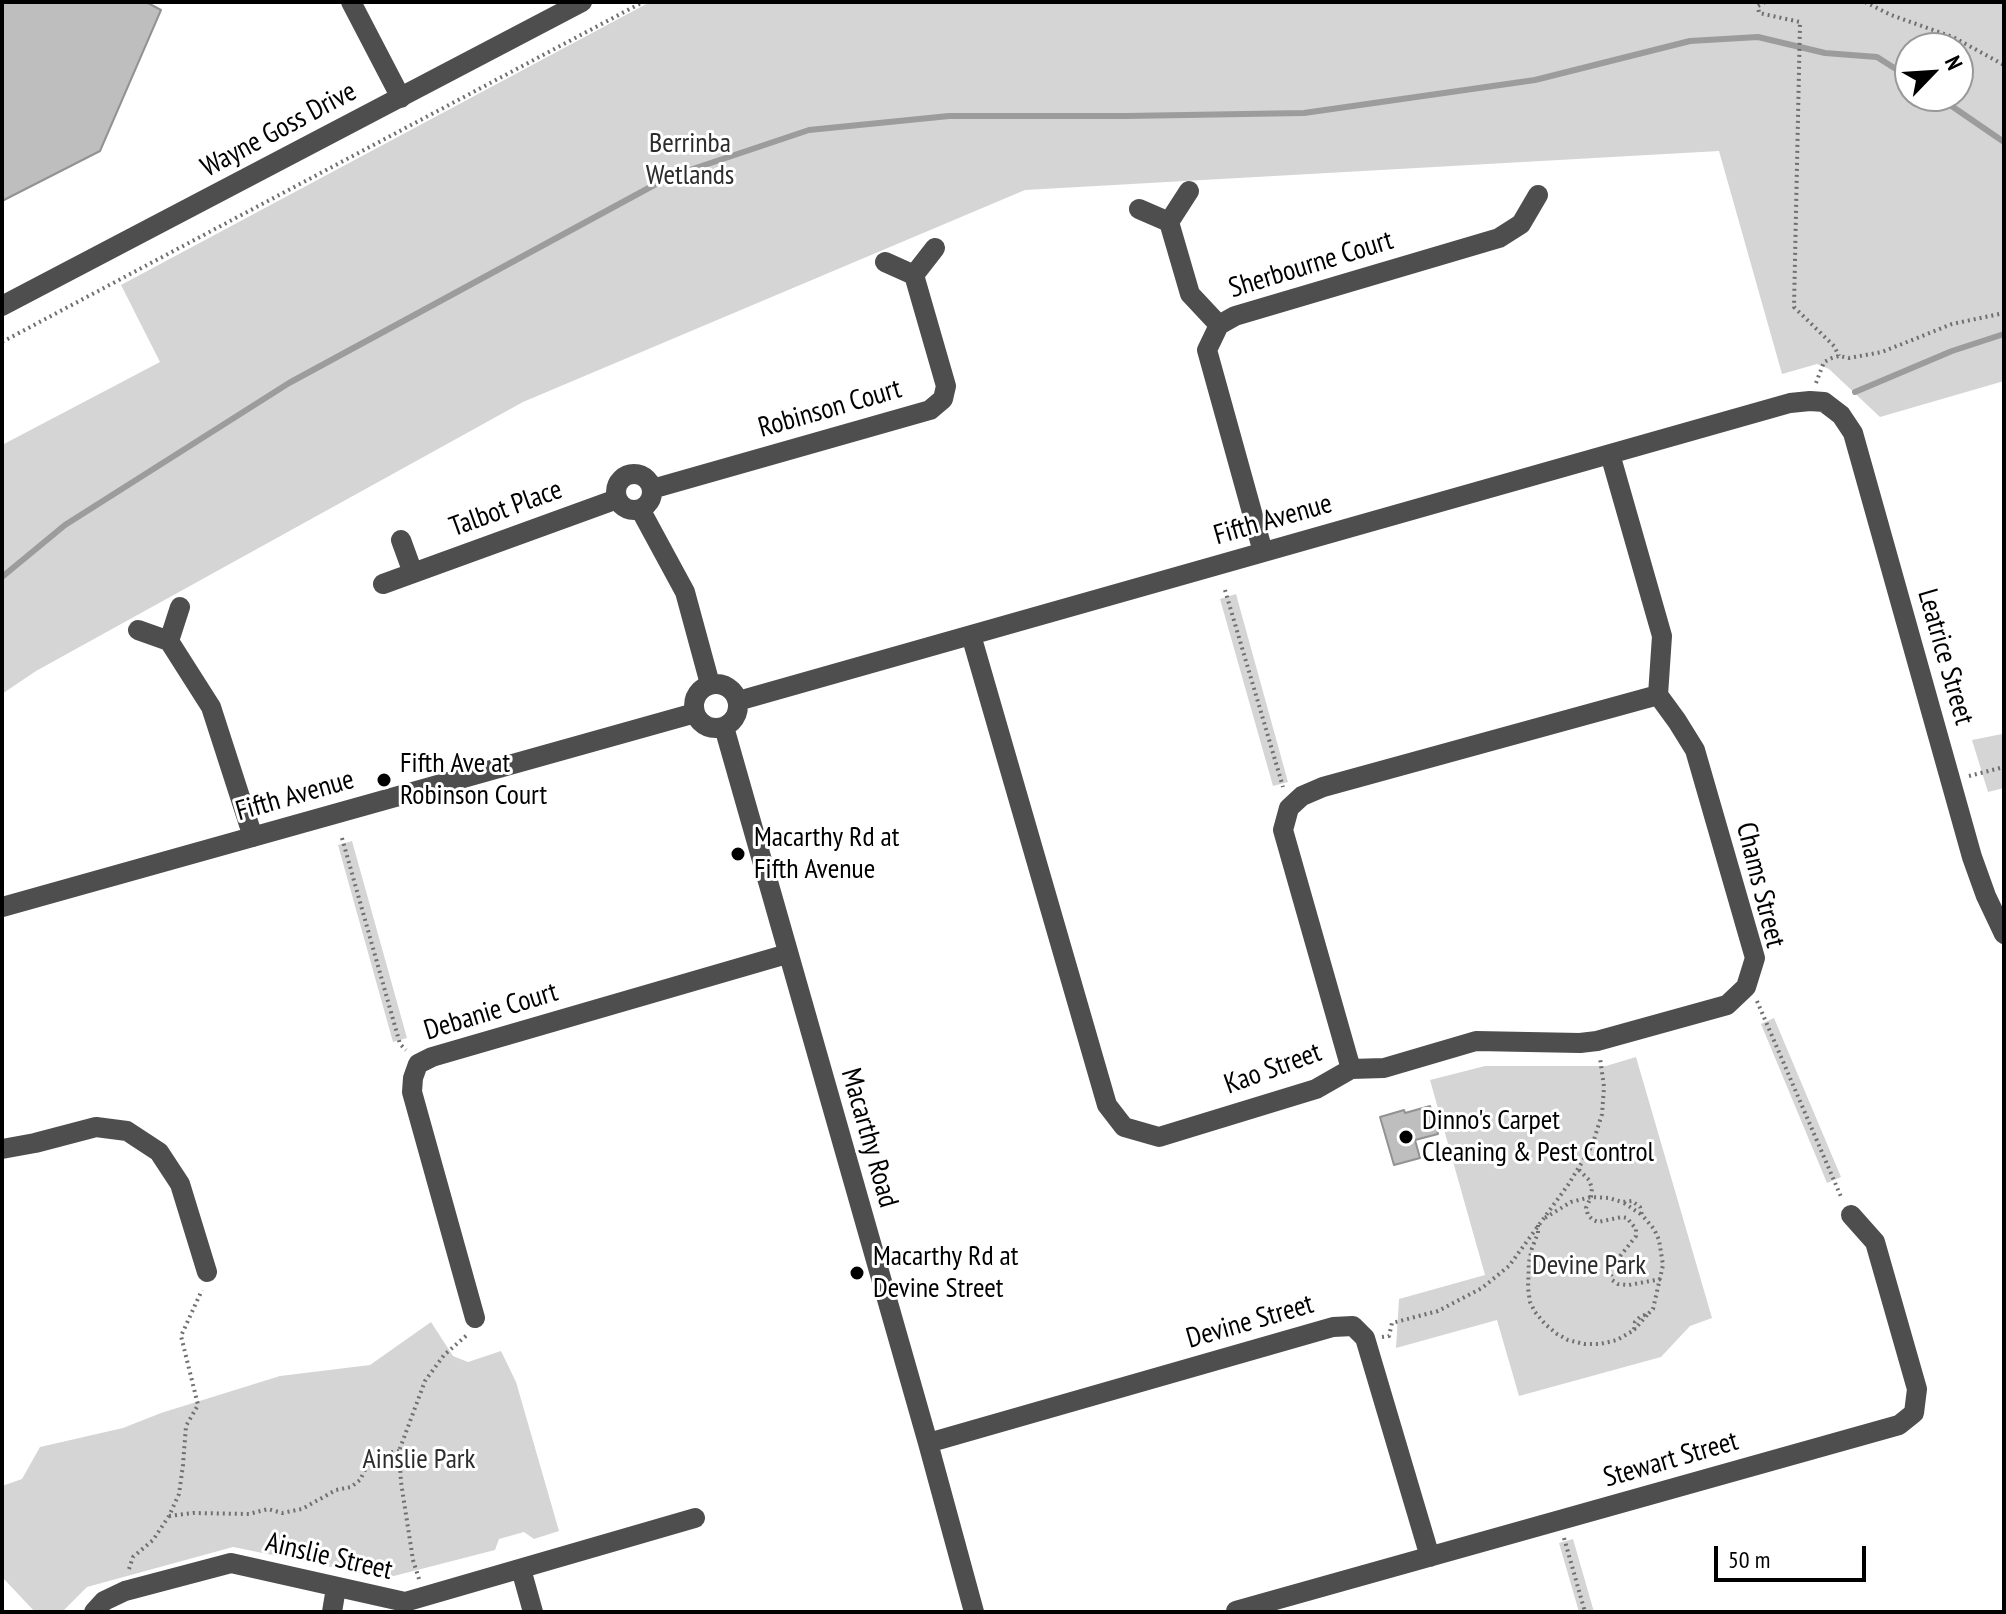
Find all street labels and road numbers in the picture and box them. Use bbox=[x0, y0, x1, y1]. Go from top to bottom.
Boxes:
street label: Wayne Goss Drive bbox=[196, 75, 362, 185]
street label: Sherbourne Court bbox=[1225, 224, 1397, 306]
street label: Robinson Court bbox=[755, 373, 905, 445]
street label: Talbot Place bbox=[445, 473, 567, 545]
street label: Fifth Avenue bbox=[1210, 487, 1336, 553]
street label: Leatrice Street bbox=[1910, 585, 1980, 729]
street label: Fifth Avenue bbox=[232, 763, 358, 829]
street label: Chams Street bbox=[1728, 819, 1792, 951]
street label: Debanie Court bbox=[420, 976, 562, 1048]
street label: Kao Street bbox=[1220, 1036, 1326, 1102]
street label: Macarthy Road bbox=[833, 1065, 905, 1211]
street label: Devine Street bbox=[1183, 1288, 1317, 1356]
street label: Stewart Street bbox=[1600, 1425, 1742, 1495]
street label: Ainslie Street bbox=[262, 1526, 396, 1588]

